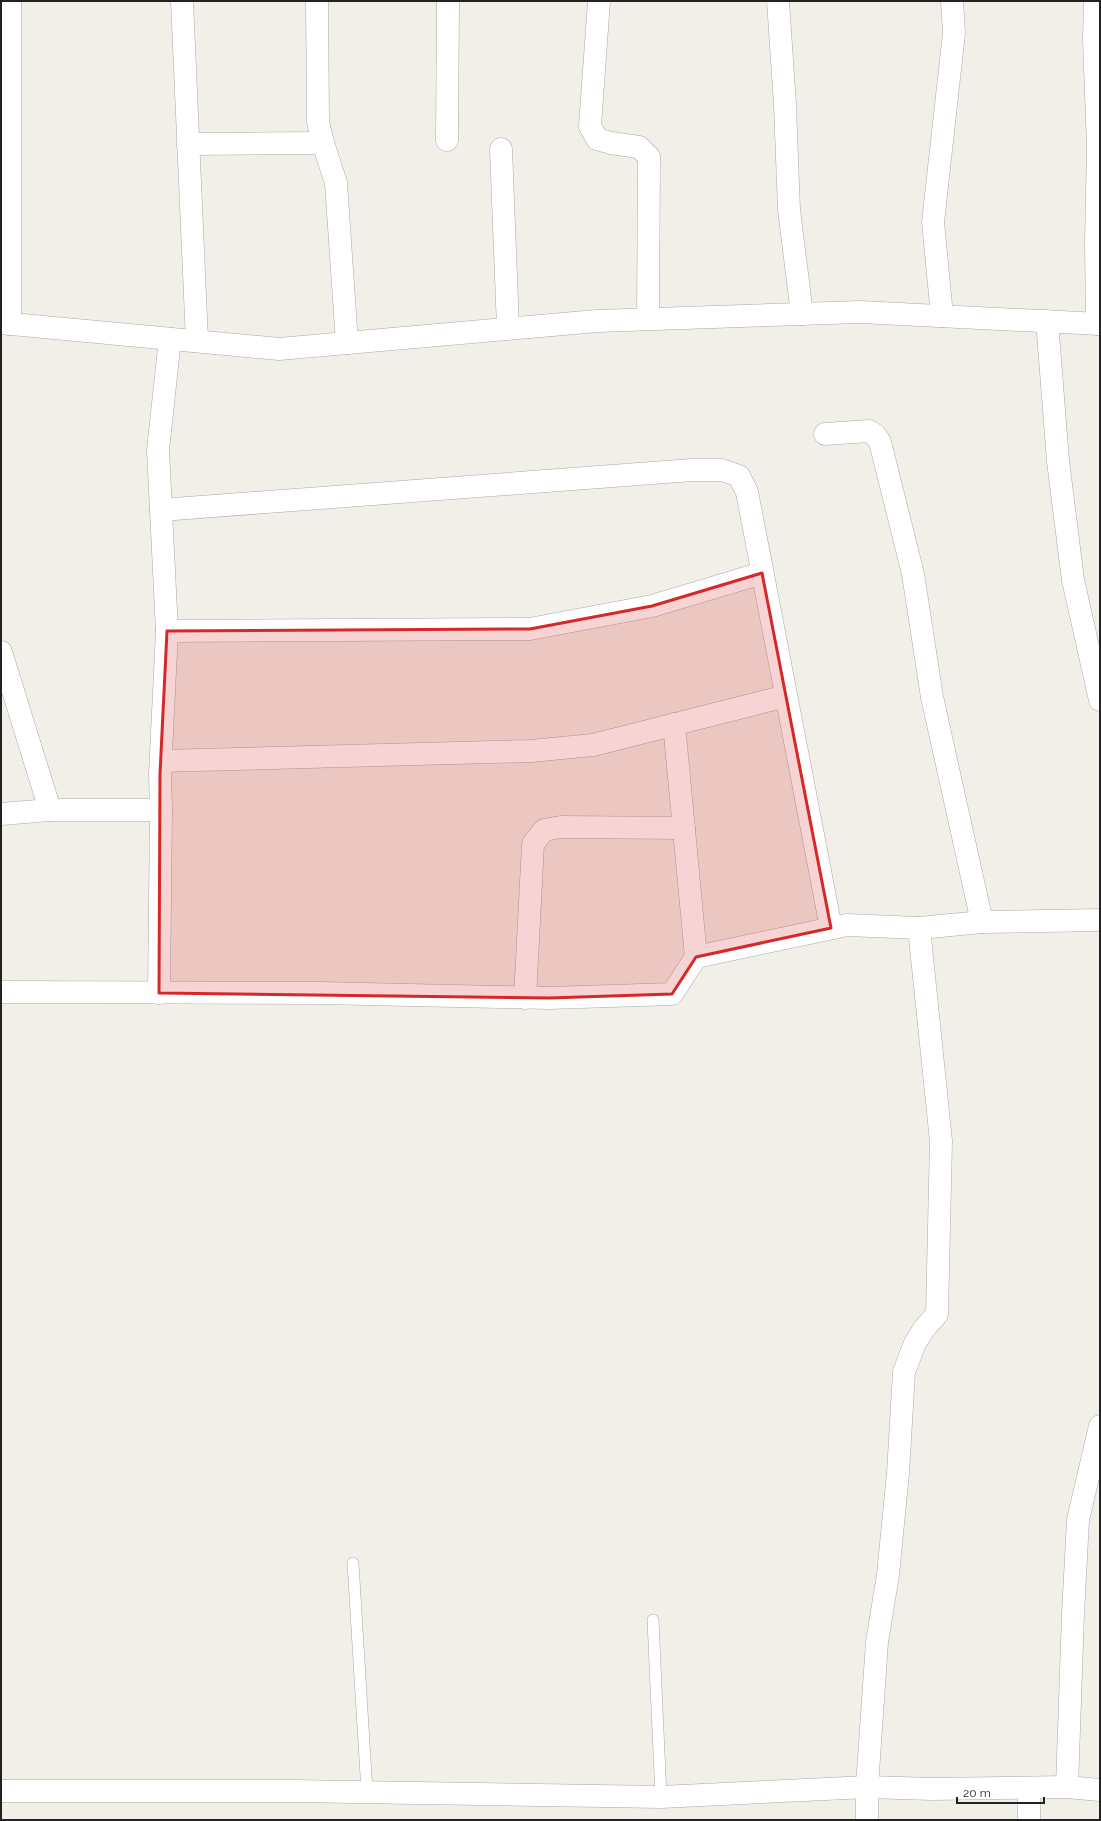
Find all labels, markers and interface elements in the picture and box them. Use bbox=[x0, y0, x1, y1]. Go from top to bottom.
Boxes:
scale bar bbox=[957, 1779, 1044, 1805]
text: 20 m bbox=[963, 1786, 991, 1800]

